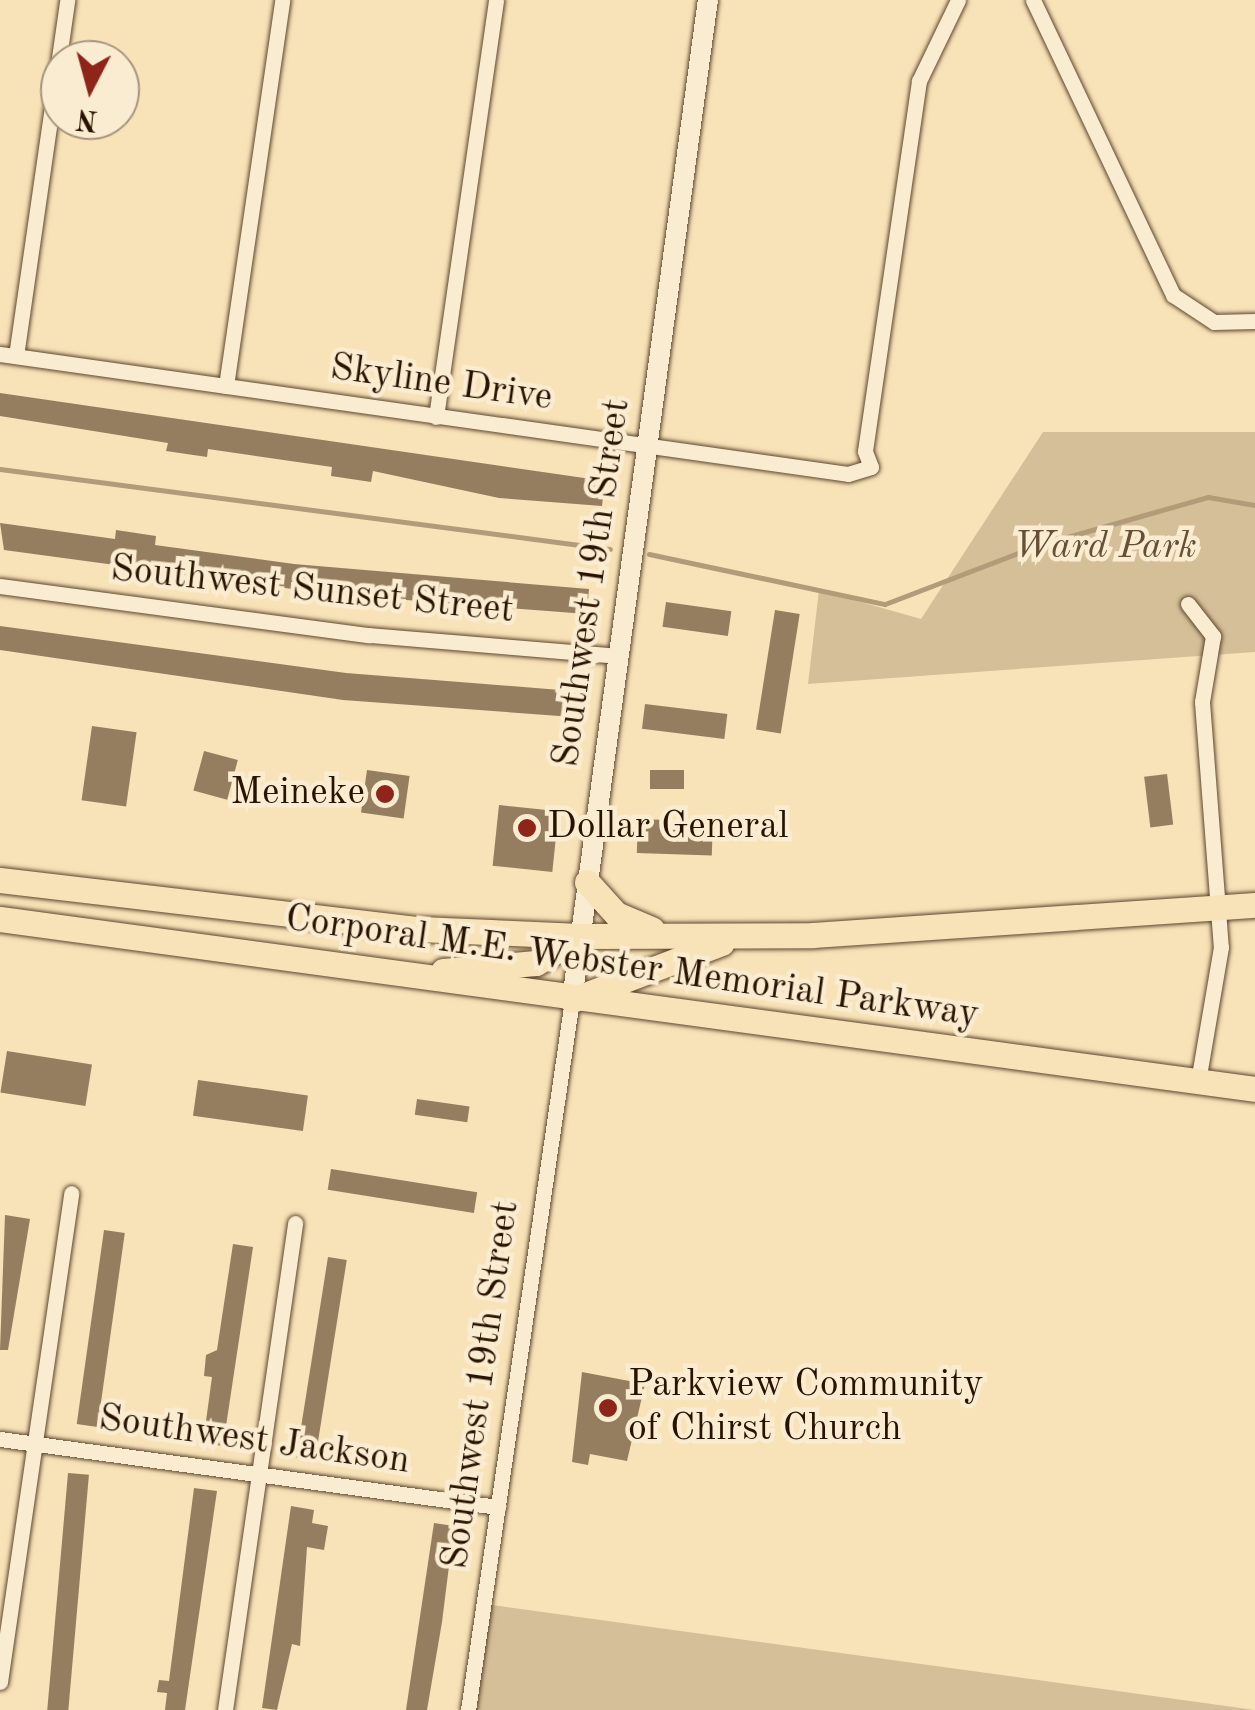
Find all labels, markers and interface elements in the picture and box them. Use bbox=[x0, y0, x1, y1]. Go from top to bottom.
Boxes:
north arrow bbox=[40, 40, 140, 140]
text: N bbox=[75, 103, 99, 133]
street label: Skyline Drive bbox=[327, 346, 555, 422]
street label: Southwest 19th Street bbox=[545, 396, 641, 770]
park label: Ward Park bbox=[1013, 525, 1197, 571]
street label: Southwest Sunset Street bbox=[108, 547, 516, 635]
place label: Meineke bbox=[230, 771, 365, 817]
marker: Meineke bbox=[374, 783, 396, 805]
place label: Dollar General bbox=[547, 805, 788, 851]
marker: Dollar General bbox=[516, 817, 538, 839]
street label: Corporal M.E. Webster Memorial Parkway bbox=[282, 897, 982, 1039]
street label: Southwest 19th Street bbox=[434, 1198, 530, 1572]
place label: Parkview Community of Chirst Church bbox=[628, 1363, 983, 1452]
street label: Southwest Jackson bbox=[95, 1397, 413, 1485]
marker: Parkview Community of Chirst Church bbox=[597, 1397, 619, 1419]

